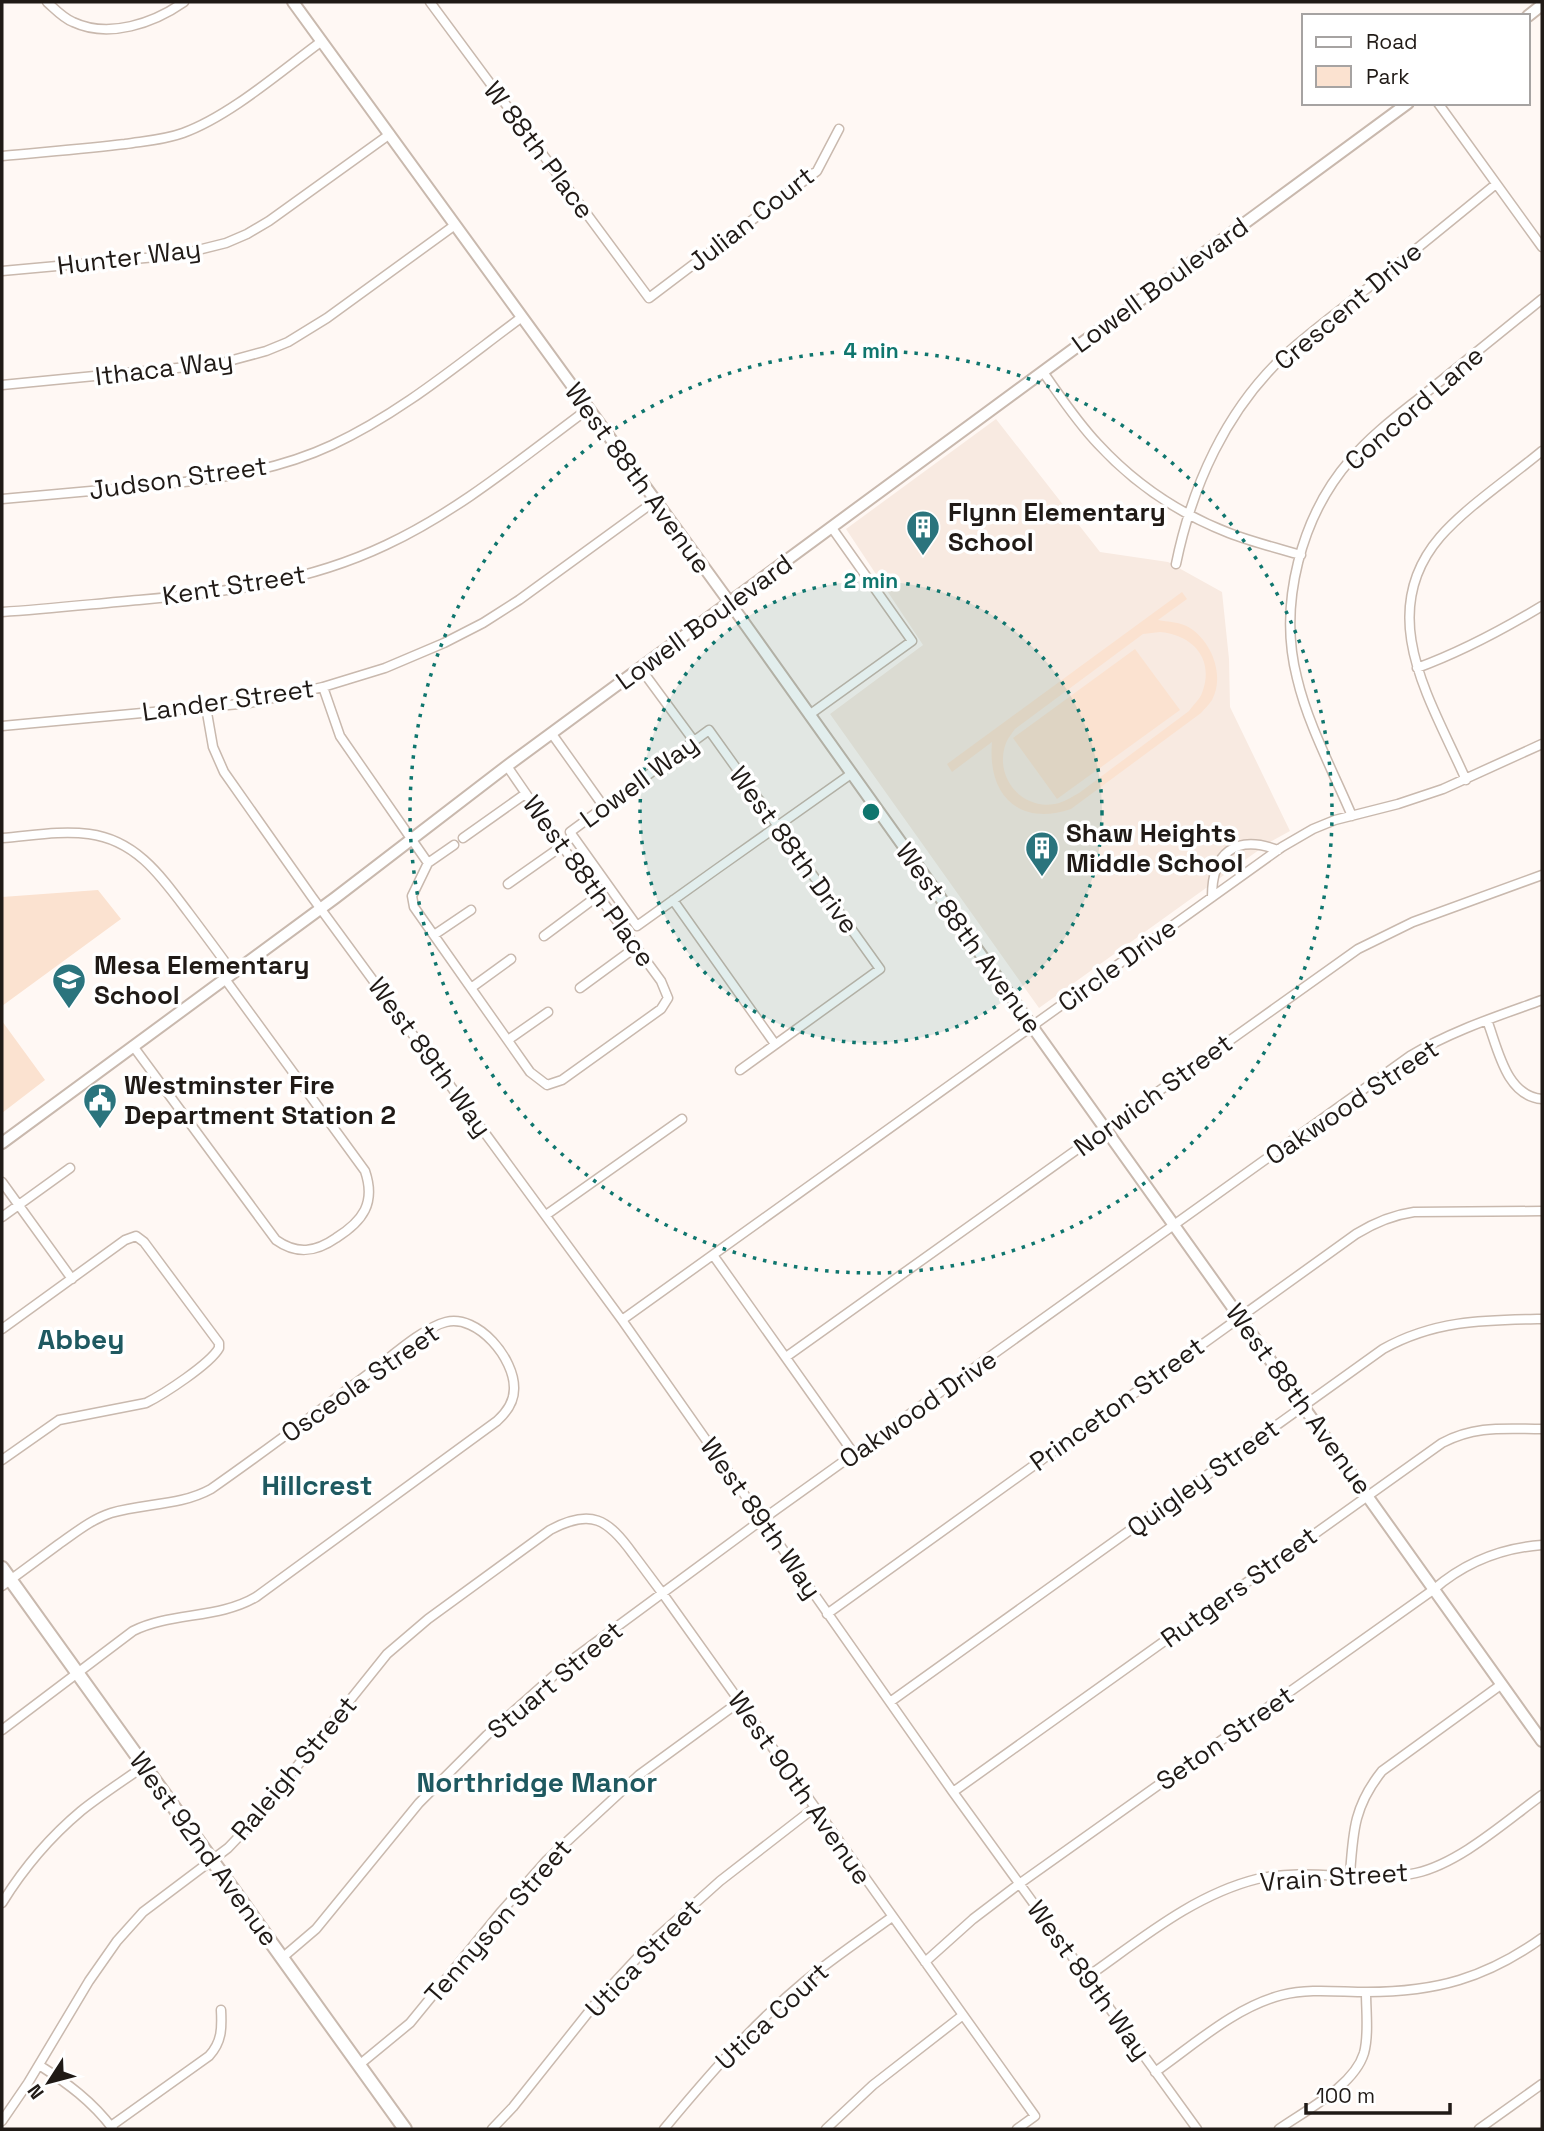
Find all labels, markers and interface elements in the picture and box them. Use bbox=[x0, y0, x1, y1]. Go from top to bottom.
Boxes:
legend bbox=[1302, 14, 1530, 105]
text: Road bbox=[1366, 28, 1418, 55]
text: Park bbox=[1366, 63, 1410, 90]
street label: W 88th Place bbox=[476, 74, 602, 226]
street label: Julian Court bbox=[681, 159, 821, 279]
street label: Lowell Boulevard bbox=[1065, 209, 1255, 361]
street label: Hunter Way bbox=[55, 231, 203, 283]
street label: Crescent Drive bbox=[1267, 234, 1429, 378]
text: 4 min bbox=[843, 337, 899, 364]
street label: Concord Lane bbox=[1337, 338, 1491, 478]
street label: Ithaca Way bbox=[93, 343, 235, 393]
street label: West 88th Avenue bbox=[557, 376, 719, 580]
street label: Judson Street bbox=[87, 449, 269, 507]
place label: Flynn Elementary School bbox=[948, 495, 1166, 559]
building icon: Flynn Elementary School bbox=[904, 508, 942, 557]
street label: Lowell Boulevard bbox=[609, 546, 799, 698]
street label: Kent Street bbox=[160, 557, 308, 613]
text: 2 min bbox=[844, 567, 898, 594]
street label: Lander Street bbox=[140, 671, 316, 729]
street label: Lowell Way bbox=[573, 727, 705, 835]
street label: West 88th Drive bbox=[722, 759, 866, 941]
street label: West 88th Place bbox=[515, 788, 663, 974]
centre of rings bbox=[859, 800, 883, 824]
place label: Shaw Heights Middle School bbox=[1066, 816, 1243, 880]
building icon: Shaw Heights Middle School bbox=[1023, 829, 1061, 878]
street label: West 88th Avenue bbox=[888, 836, 1050, 1040]
street label: Circle Drive bbox=[1051, 910, 1183, 1020]
place label: Mesa Elementary School bbox=[94, 948, 309, 1012]
school or university icon: Mesa Elementary School bbox=[50, 961, 88, 1010]
street label: West 89th Way bbox=[361, 970, 499, 1144]
street label: Norwich Street bbox=[1067, 1026, 1239, 1164]
street label: Oakwood Street bbox=[1259, 1031, 1445, 1173]
place label: Westminster Fire Department Station 2 bbox=[124, 1068, 396, 1132]
public building icon: Westminster Fire Department Station 2 bbox=[81, 1081, 119, 1130]
street label: West 88th Avenue bbox=[1218, 1297, 1380, 1501]
street label: Osceola Street bbox=[274, 1316, 446, 1450]
district label: Abbey bbox=[38, 1321, 124, 1357]
street label: Princeton Street bbox=[1023, 1329, 1211, 1479]
street label: Oakwood Drive bbox=[833, 1342, 1003, 1476]
street label: Quigley Street bbox=[1120, 1411, 1286, 1545]
street label: West 89th Way bbox=[693, 1431, 829, 1605]
district label: Hillcrest bbox=[261, 1467, 373, 1503]
street label: Rutgers Street bbox=[1154, 1519, 1324, 1655]
street label: Stuart Street bbox=[480, 1613, 630, 1747]
street label: Seton Street bbox=[1150, 1678, 1300, 1798]
street label: West 90th Avenue bbox=[721, 1685, 879, 1891]
street label: Raleigh Street bbox=[224, 1689, 364, 1847]
street label: West 92nd Avenue bbox=[122, 1745, 286, 1953]
district label: Northridge Manor bbox=[417, 1764, 657, 1800]
street label: Tennyson Street bbox=[417, 1832, 579, 2010]
street label: Vrain Street bbox=[1259, 1855, 1409, 1899]
street label: Utica Street bbox=[578, 1891, 708, 2025]
street label: West 89th Way bbox=[1020, 1893, 1158, 2067]
street label: Utica Court bbox=[708, 1955, 836, 2077]
north arrow bbox=[14, 2047, 84, 2117]
scale bar bbox=[1306, 2072, 1450, 2116]
text: N bbox=[22, 2079, 50, 2104]
text: 100 m bbox=[1316, 2082, 1375, 2109]

